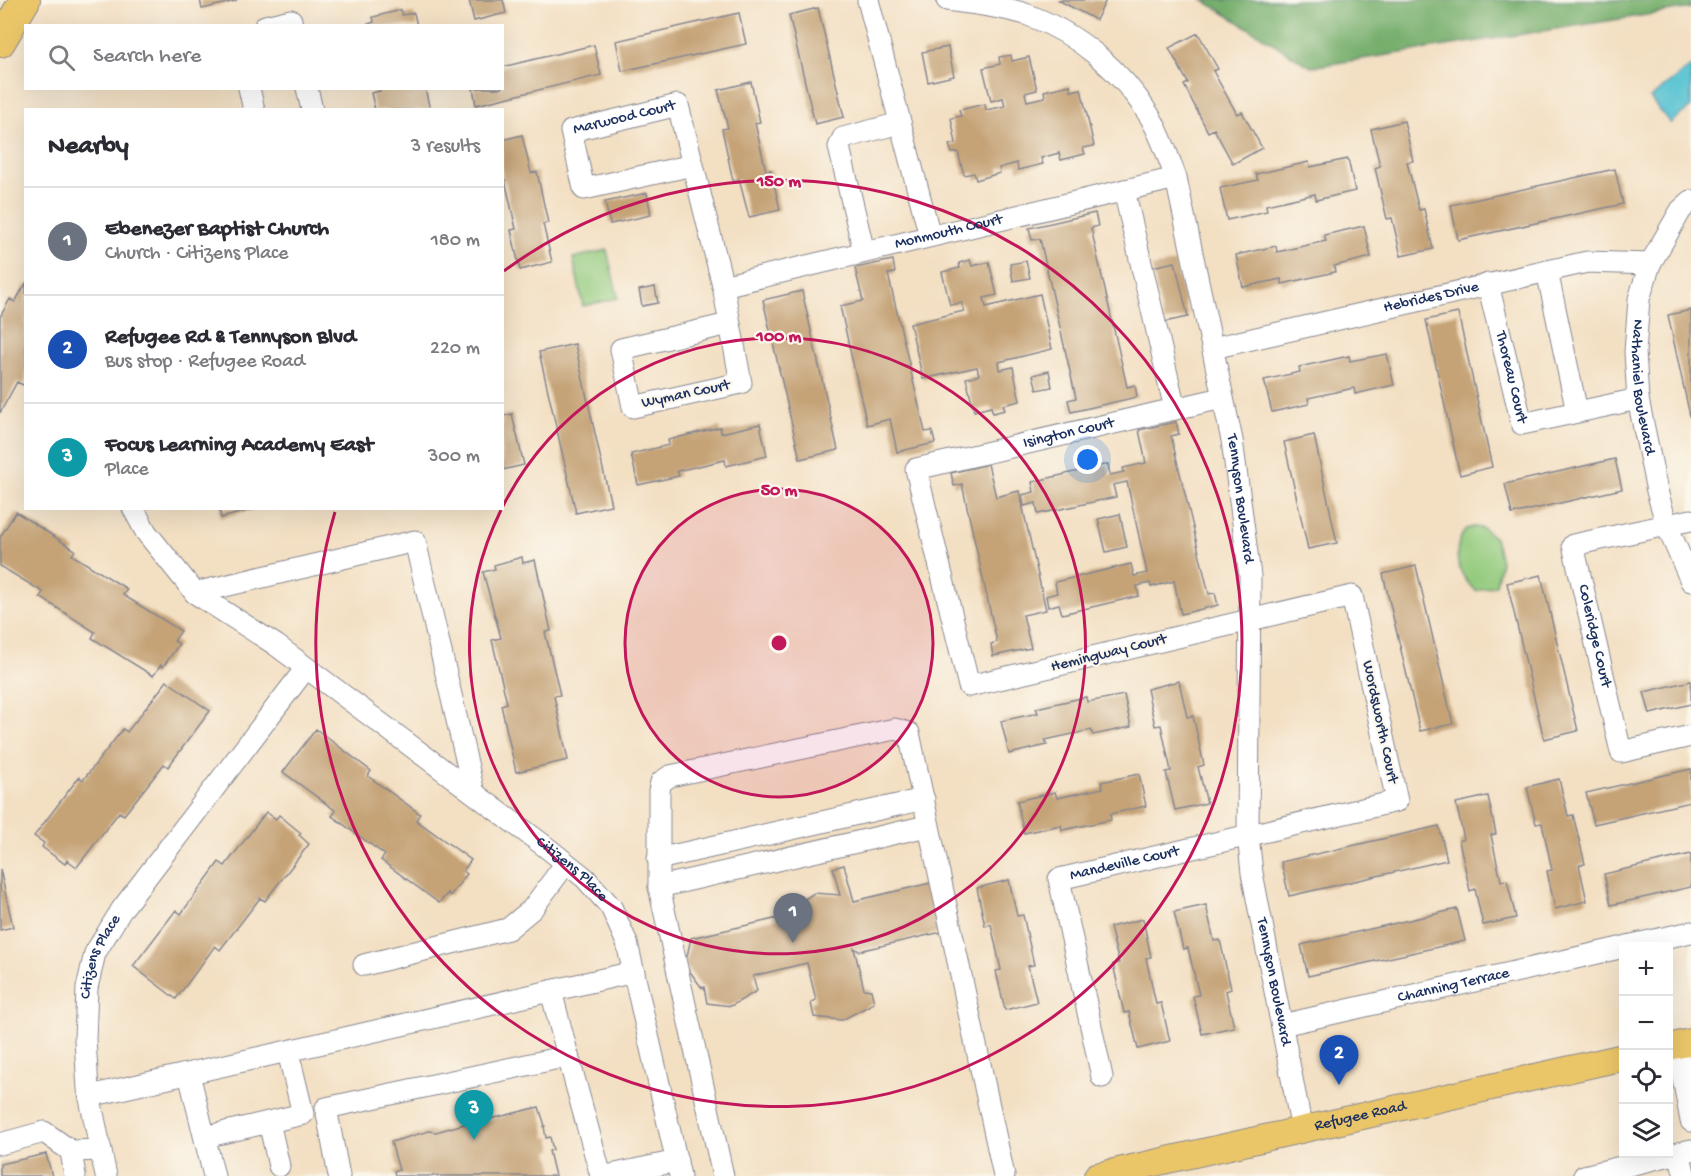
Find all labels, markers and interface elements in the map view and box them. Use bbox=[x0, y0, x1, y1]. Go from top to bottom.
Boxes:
search box bbox=[24, 24, 504, 90]
icon: search bbox=[45, 41, 78, 74]
text: Search here bbox=[93, 44, 201, 70]
street label: Marwood Court bbox=[571, 96, 679, 140]
text: Nearby bbox=[48, 132, 129, 163]
text: 3 results bbox=[411, 136, 480, 159]
text: 150 m bbox=[756, 172, 801, 193]
street label: Monmouth Court bbox=[893, 210, 1006, 254]
text: Ebenezer Baptist Church bbox=[105, 217, 329, 243]
text: 1 bbox=[63, 230, 72, 253]
text: 180 m bbox=[431, 230, 480, 253]
text: Church · Citizens Place bbox=[105, 243, 288, 266]
street label: Hebrides Drive bbox=[1382, 277, 1482, 318]
street label: Nathaniel Boulevard bbox=[1625, 318, 1659, 458]
text: Refugee Rd & Tennyson Blvd bbox=[105, 325, 356, 351]
text: 100 m bbox=[756, 327, 802, 348]
street label: Thoreau Court bbox=[1490, 328, 1531, 427]
text: 2 bbox=[63, 338, 72, 361]
text: 220 m bbox=[430, 338, 480, 361]
text: Bus stop · Refugee Road bbox=[105, 351, 305, 374]
street label: Wyman Court bbox=[640, 376, 733, 414]
street label: Isington Court bbox=[1021, 413, 1118, 453]
street label: Tennyson Boulevard bbox=[1221, 431, 1258, 566]
text: Focus Learning Academy East bbox=[105, 433, 373, 459]
your location bbox=[1073, 445, 1102, 474]
text: 3 bbox=[62, 446, 73, 469]
text: 300 m bbox=[428, 446, 480, 469]
text: Place bbox=[105, 459, 149, 482]
text: 50 m bbox=[761, 481, 798, 502]
street label: Coleridge Court bbox=[1573, 583, 1616, 691]
street label: Hemingway Court bbox=[1049, 630, 1170, 678]
centre of rings bbox=[769, 633, 789, 653]
street label: Wordsworth Court bbox=[1357, 659, 1402, 786]
street label: Citizens Place bbox=[532, 833, 612, 907]
street label: Mandeville Court bbox=[1068, 842, 1183, 886]
pin: 1 bbox=[774, 894, 812, 943]
street label: Citizens Place bbox=[77, 911, 126, 999]
street label: Tennyson Boulevard bbox=[1251, 915, 1295, 1049]
map controls bbox=[1619, 942, 1673, 1158]
button: + bbox=[1619, 942, 1673, 996]
street label: Channing Terrace bbox=[1396, 964, 1512, 1008]
button: − bbox=[1619, 996, 1673, 1050]
pin: 2 bbox=[1320, 1036, 1358, 1085]
button: locate bbox=[1619, 1050, 1673, 1104]
pin: 3 bbox=[454, 1090, 494, 1140]
street label: Refugee Road bbox=[1313, 1097, 1410, 1136]
button: layers bbox=[1619, 1104, 1673, 1158]

